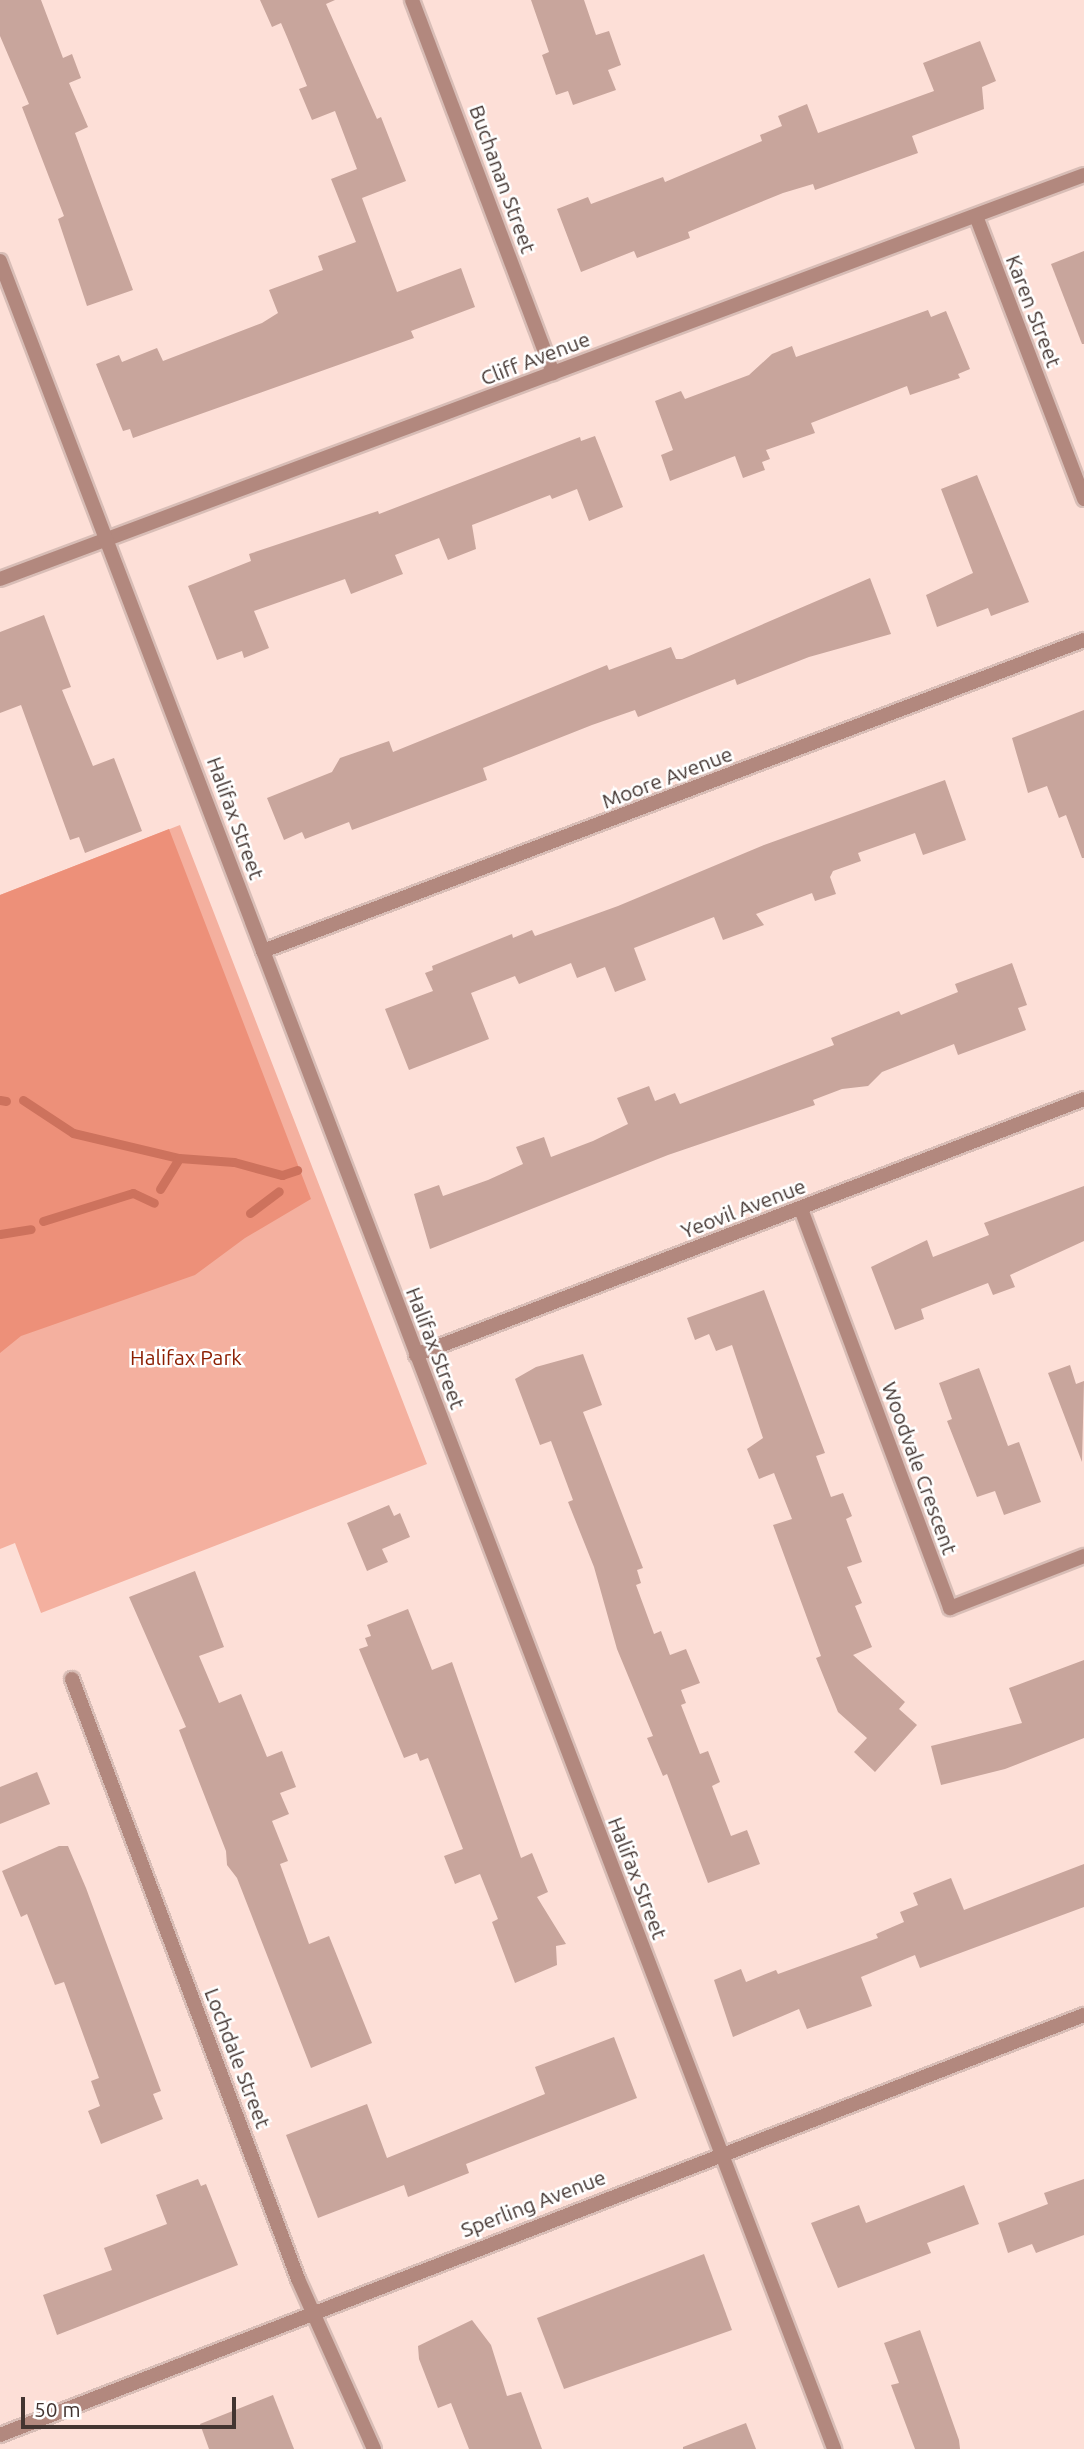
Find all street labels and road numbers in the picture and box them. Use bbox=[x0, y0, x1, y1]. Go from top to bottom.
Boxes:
street label: Buchanan Street bbox=[464, 101, 542, 257]
street label: Karen Street bbox=[1001, 251, 1067, 371]
street label: Cliff Avenue bbox=[477, 326, 593, 390]
street label: Moore Avenue bbox=[598, 741, 736, 813]
street label: Halifax Street bbox=[202, 753, 270, 883]
street label: Yeovil Avenue bbox=[677, 1173, 809, 1243]
street label: Halifax Street bbox=[401, 1283, 471, 1413]
street label: Woodvale Crescent bbox=[877, 1378, 963, 1558]
street label: Halifax Street bbox=[603, 1813, 673, 1943]
street label: Lochdale Street bbox=[200, 1984, 276, 2132]
street label: Sperling Avenue bbox=[457, 2164, 609, 2242]

